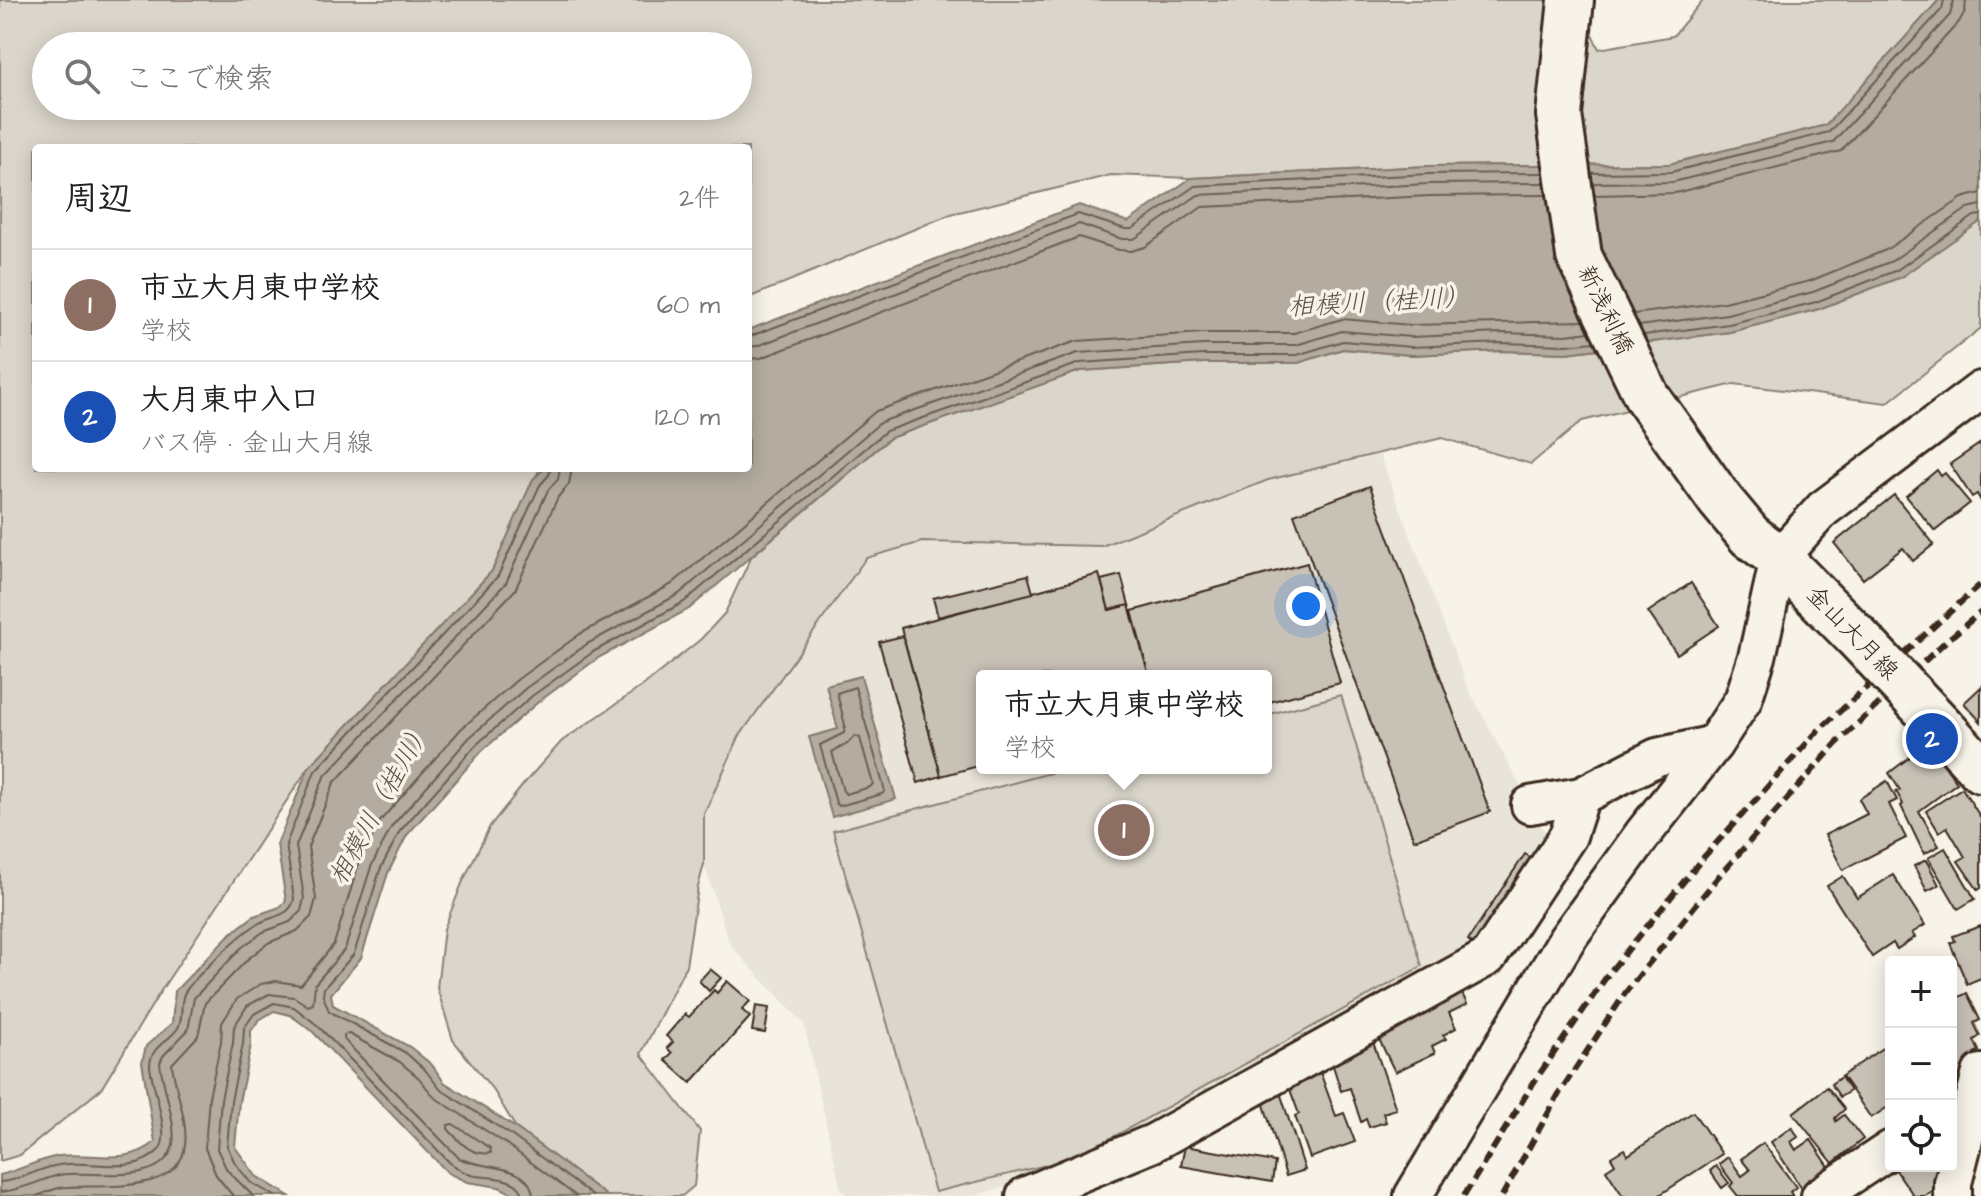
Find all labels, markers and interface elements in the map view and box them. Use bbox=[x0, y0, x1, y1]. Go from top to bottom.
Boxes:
search box bbox=[32, 32, 752, 120]
icon: search bbox=[60, 54, 104, 98]
text: ここで検索 bbox=[124, 58, 274, 100]
text: 周辺 bbox=[64, 175, 132, 223]
text: 2件 bbox=[679, 180, 720, 216]
street label: 新浅利橋 bbox=[1569, 259, 1641, 361]
text: 市立大月東中学校 bbox=[140, 267, 380, 309]
water label: 相模川（桂川） bbox=[1287, 279, 1471, 325]
text: 1 bbox=[88, 287, 92, 323]
text: 60 m bbox=[657, 287, 720, 323]
text: 学校 bbox=[140, 313, 192, 349]
text: 大月東中入口 bbox=[140, 379, 320, 421]
text: 2 bbox=[83, 399, 97, 435]
text: 120 m bbox=[655, 399, 720, 435]
text: バス停 · 金山大月線 bbox=[140, 425, 372, 461]
street label: 金山大月線 bbox=[1798, 578, 1906, 688]
your location bbox=[1286, 586, 1326, 626]
popup bbox=[976, 670, 1272, 774]
text: 市立大月東中学校 bbox=[1004, 684, 1244, 726]
pin: 2 bbox=[1906, 709, 1958, 769]
water label: 相模川（桂川） bbox=[320, 715, 440, 891]
text: 学校 bbox=[1004, 730, 1056, 766]
pin: 1 bbox=[1098, 800, 1150, 860]
map controls bbox=[1885, 956, 1957, 1172]
button: + bbox=[1885, 956, 1957, 1028]
button: − bbox=[1885, 1028, 1957, 1100]
button: locate bbox=[1885, 1100, 1957, 1172]

